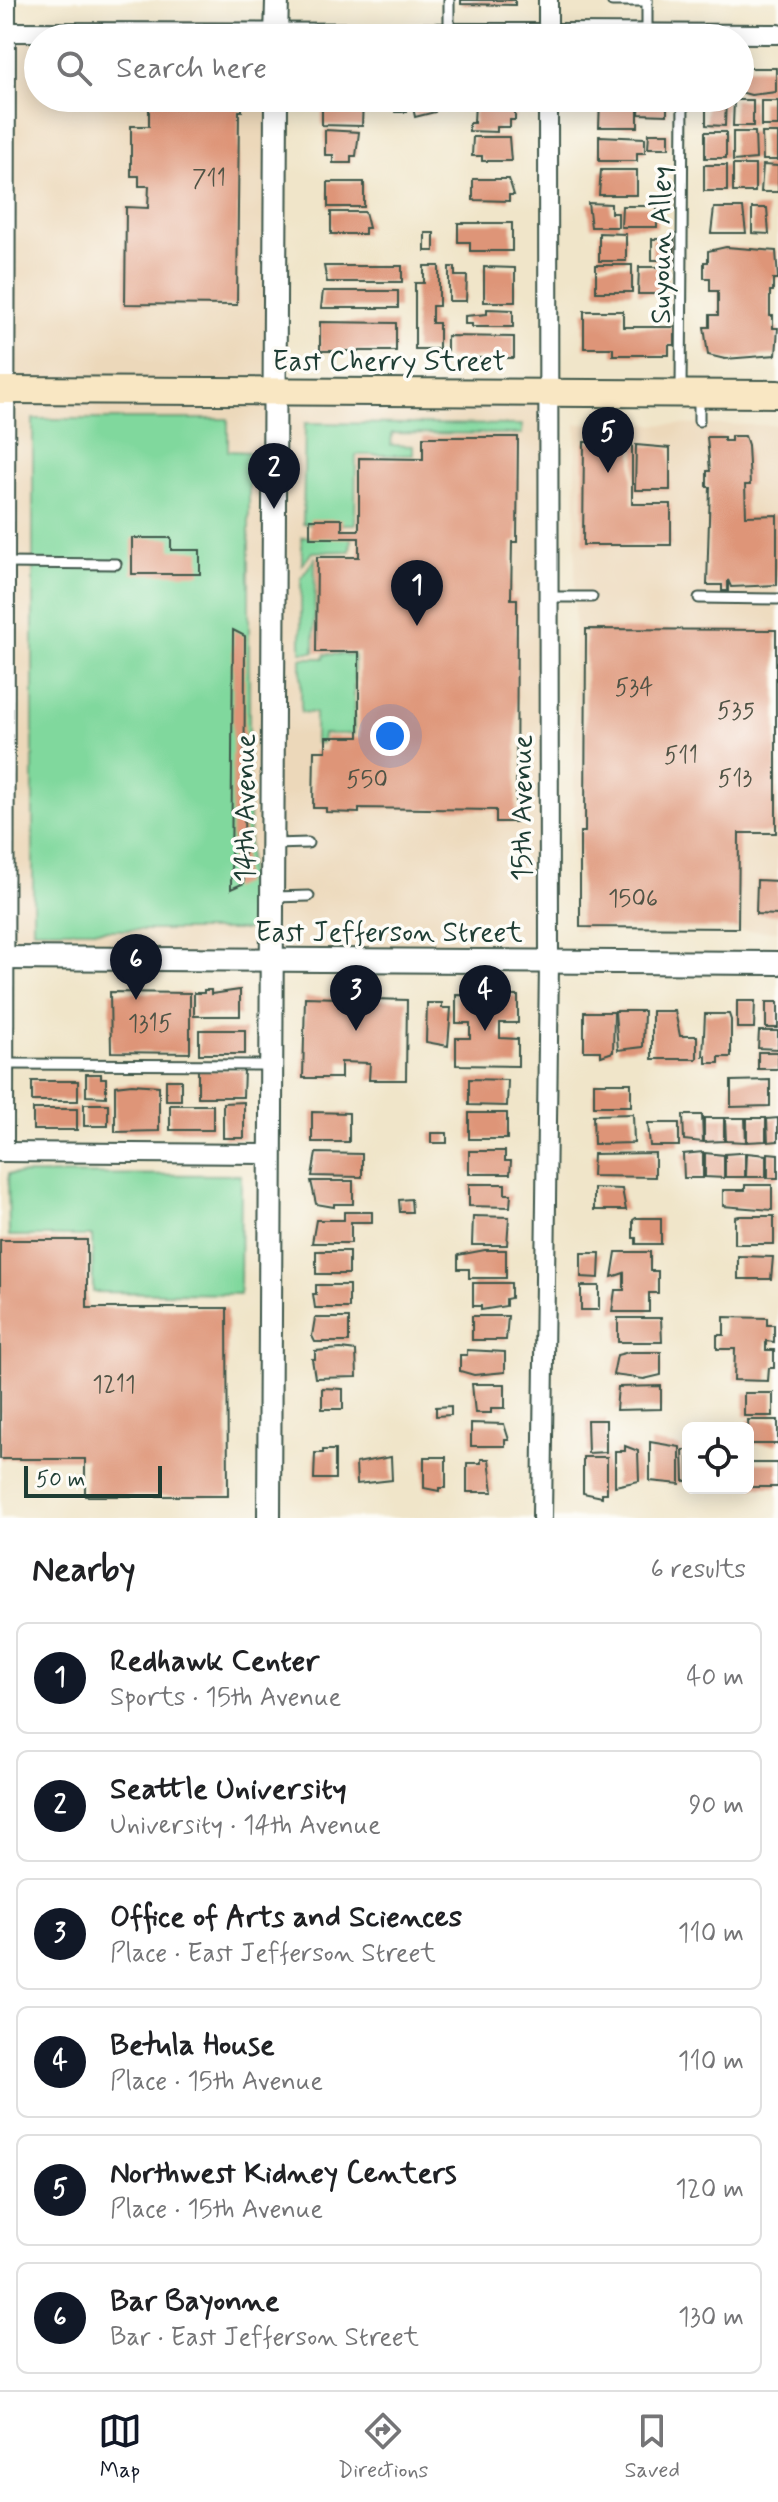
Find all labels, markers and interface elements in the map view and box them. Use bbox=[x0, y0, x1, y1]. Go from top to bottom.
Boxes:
search box bbox=[24, 24, 754, 112]
icon: search bbox=[52, 46, 96, 90]
text: Search here bbox=[116, 49, 267, 88]
house number: 711 bbox=[192, 164, 226, 195]
street label: Suyoun Alley bbox=[644, 166, 681, 324]
street label: East Cherry Street bbox=[272, 344, 506, 381]
pin: 5 bbox=[582, 407, 634, 473]
pin: 2 bbox=[248, 443, 300, 509]
pin: 1 bbox=[391, 560, 443, 626]
house number: 534 bbox=[615, 673, 653, 704]
house number: 535 bbox=[717, 696, 755, 727]
your location bbox=[370, 716, 410, 756]
street label: 14th Avenue bbox=[228, 734, 265, 882]
street label: 15th Avenue bbox=[505, 735, 542, 881]
house number: 511 bbox=[664, 741, 698, 772]
house number: 513 bbox=[718, 764, 752, 795]
house number: 550 bbox=[346, 765, 388, 796]
house number: 1506 bbox=[608, 884, 658, 915]
street label: East Jefferson Street bbox=[255, 915, 523, 952]
pin: 6 bbox=[110, 934, 162, 1000]
pin: 3 bbox=[330, 965, 382, 1031]
pin: 4 bbox=[459, 965, 511, 1031]
house number: 1315 bbox=[128, 1009, 172, 1040]
house number: 1211 bbox=[92, 1370, 136, 1401]
map controls bbox=[682, 1422, 754, 1494]
button: locate bbox=[682, 1422, 754, 1494]
scale bar bbox=[24, 1462, 162, 1498]
text: 50 m bbox=[36, 1466, 85, 1494]
text: Nearby bbox=[32, 1548, 136, 1593]
text: 6 results bbox=[651, 1553, 746, 1587]
text: Redhawk Center bbox=[110, 1642, 319, 1681]
text: 1 bbox=[54, 1661, 66, 1695]
text: 40 m bbox=[686, 1661, 744, 1695]
text: Sports · 15th Avenue bbox=[110, 1681, 341, 1715]
text: Seattle University bbox=[110, 1770, 347, 1809]
text: 2 bbox=[54, 1789, 66, 1823]
text: 90 m bbox=[689, 1789, 744, 1823]
text: University · 14th Avenue bbox=[110, 1809, 381, 1843]
text: Office of Arts and Sciences bbox=[110, 1898, 462, 1937]
text: 3 bbox=[54, 1917, 66, 1951]
text: 110 m bbox=[678, 1917, 744, 1951]
text: Place · East Jefferson Street bbox=[110, 1937, 436, 1971]
text: Betula House bbox=[110, 2026, 275, 2065]
text: 4 bbox=[52, 2045, 68, 2079]
text: 110 m bbox=[678, 2045, 744, 2079]
text: Place · 15th Avenue bbox=[110, 2065, 323, 2099]
text: Northwest Kidney Centers bbox=[110, 2154, 457, 2193]
text: 5 bbox=[52, 2173, 68, 2207]
text: 120 m bbox=[675, 2173, 744, 2207]
text: Place · 15th Avenue bbox=[110, 2193, 323, 2227]
text: Bar Bayonne bbox=[110, 2282, 279, 2321]
text: 6 bbox=[53, 2301, 67, 2335]
text: 130 m bbox=[678, 2301, 744, 2335]
text: Bar · East Jefferson Street bbox=[110, 2321, 419, 2355]
tab: Map bbox=[98, 2409, 142, 2485]
tab: Directions bbox=[338, 2409, 428, 2485]
tab: Saved bbox=[624, 2409, 680, 2485]

